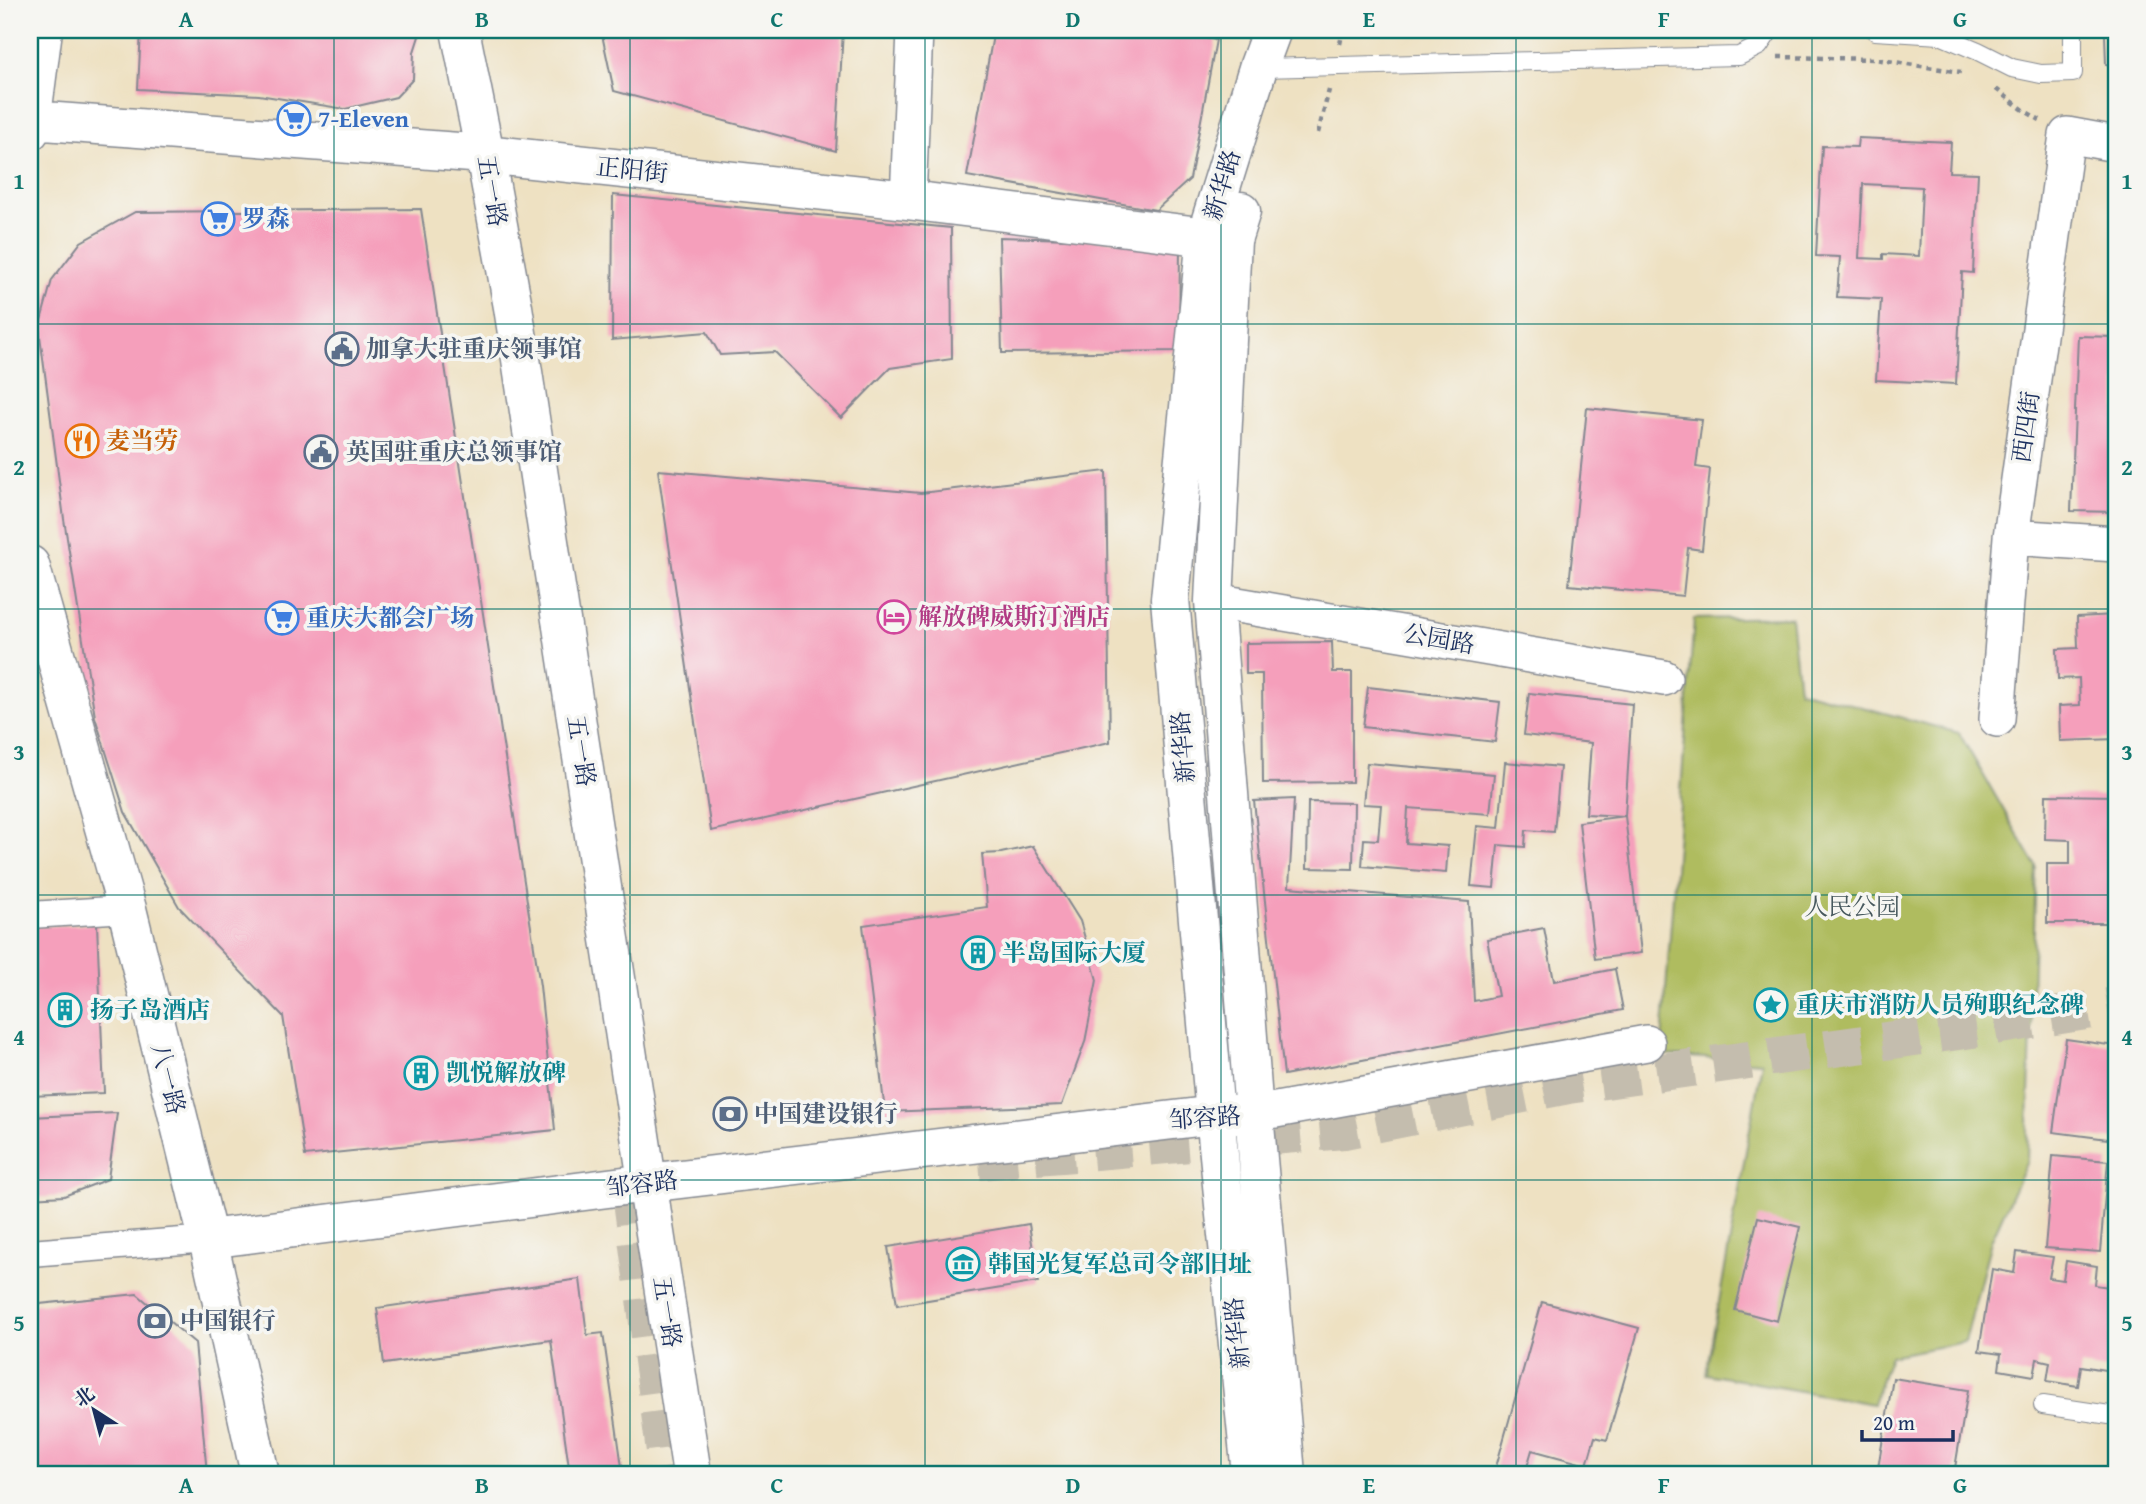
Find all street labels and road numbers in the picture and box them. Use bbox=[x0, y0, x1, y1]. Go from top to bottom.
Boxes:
street label: 新华路 bbox=[1194, 145, 1249, 224]
street label: 正阳街 bbox=[594, 148, 670, 191]
street label: 五一路 bbox=[469, 152, 516, 229]
street label: 西四街 bbox=[2003, 389, 2048, 465]
street label: 公园路 bbox=[1401, 615, 1478, 662]
street label: 新华路 bbox=[1162, 710, 1203, 784]
street label: 五一路 bbox=[559, 713, 604, 789]
street label: 八一路 bbox=[143, 1040, 194, 1118]
street label: 邹容路 bbox=[1168, 1098, 1242, 1137]
street label: 邹容路 bbox=[604, 1162, 680, 1205]
street label: 五一路 bbox=[645, 1274, 690, 1350]
street label: 新华路 bbox=[1215, 1295, 1258, 1371]

